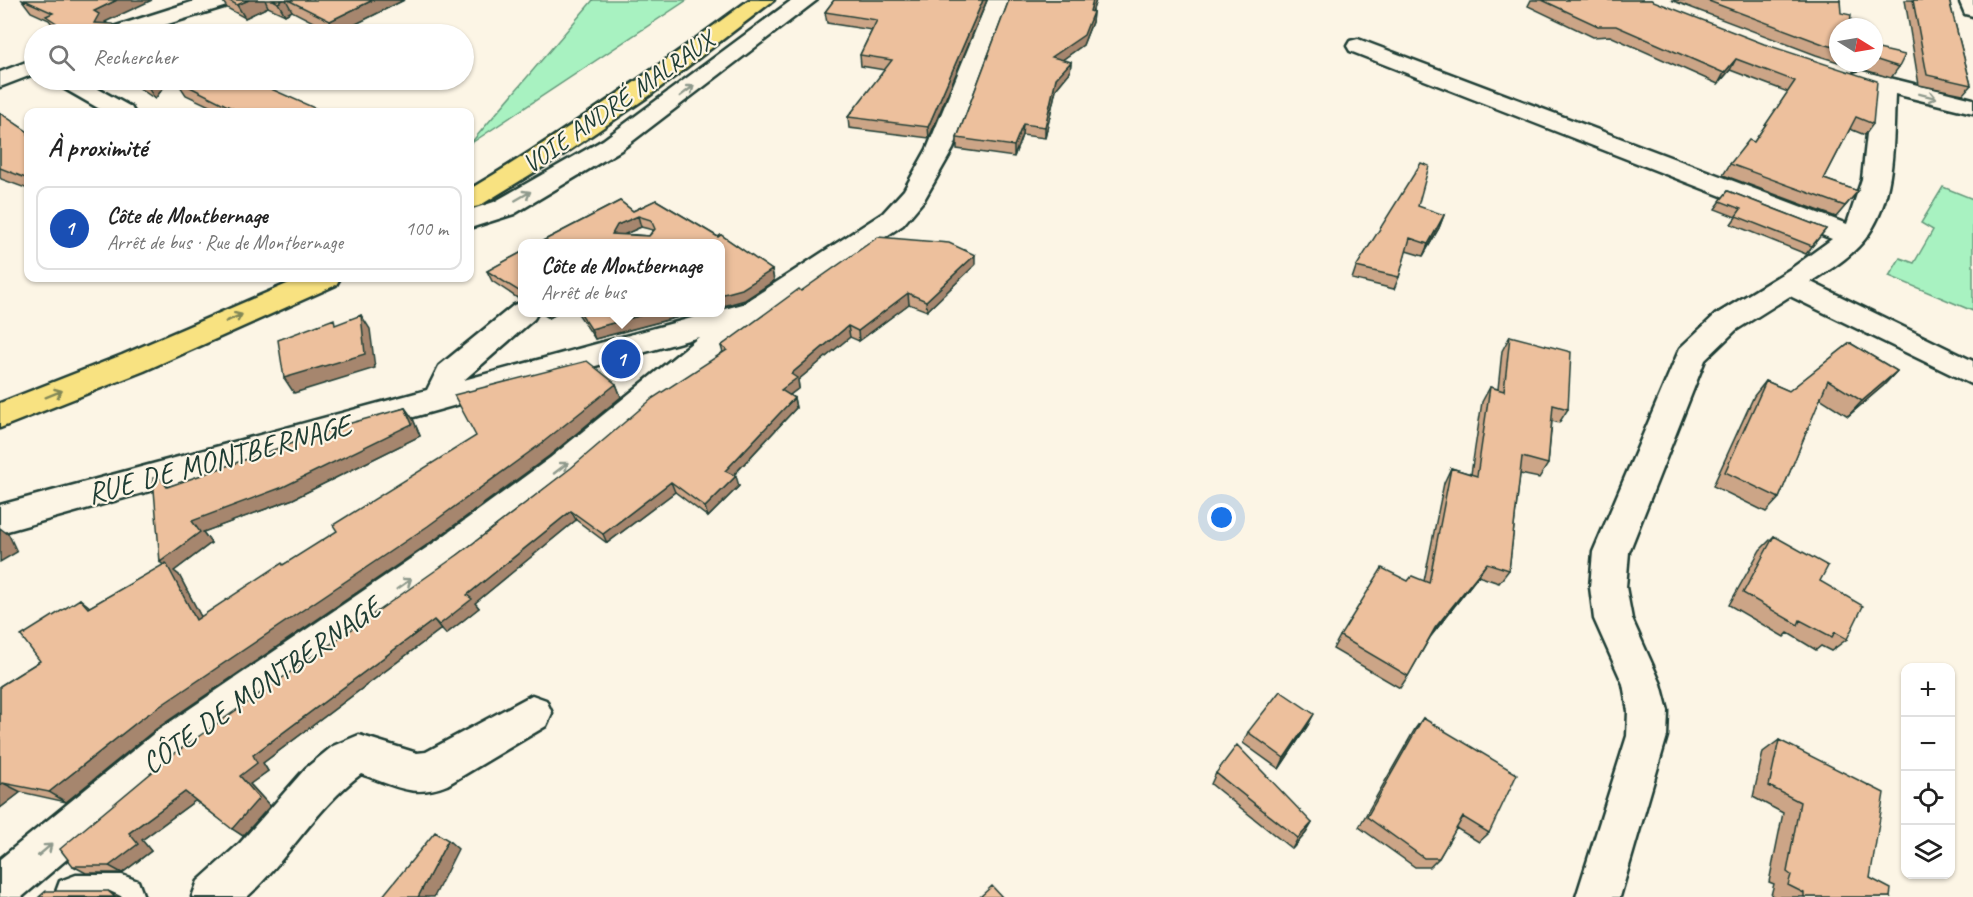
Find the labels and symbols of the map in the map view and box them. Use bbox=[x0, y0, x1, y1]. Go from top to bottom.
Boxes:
north arrow bbox=[1829, 18, 1883, 72]
street label: VOIE ANDRÉ MALRAUX bbox=[516, 21, 724, 180]
one-way arrow bbox=[678, 84, 694, 97]
one-way arrow bbox=[1918, 91, 1937, 103]
one-way arrow bbox=[514, 190, 531, 202]
one-way arrow bbox=[224, 312, 243, 323]
pin: 1 bbox=[602, 336, 640, 382]
one-way arrow bbox=[45, 388, 63, 399]
street label: RUE DE MONTBERNAGE bbox=[83, 404, 359, 512]
one-way arrow bbox=[553, 461, 569, 474]
your location bbox=[1207, 503, 1236, 532]
one-way arrow bbox=[395, 578, 412, 590]
street label: CÔTE DE MONTBERNAGE bbox=[134, 586, 391, 782]
one-way arrow bbox=[37, 843, 53, 856]

